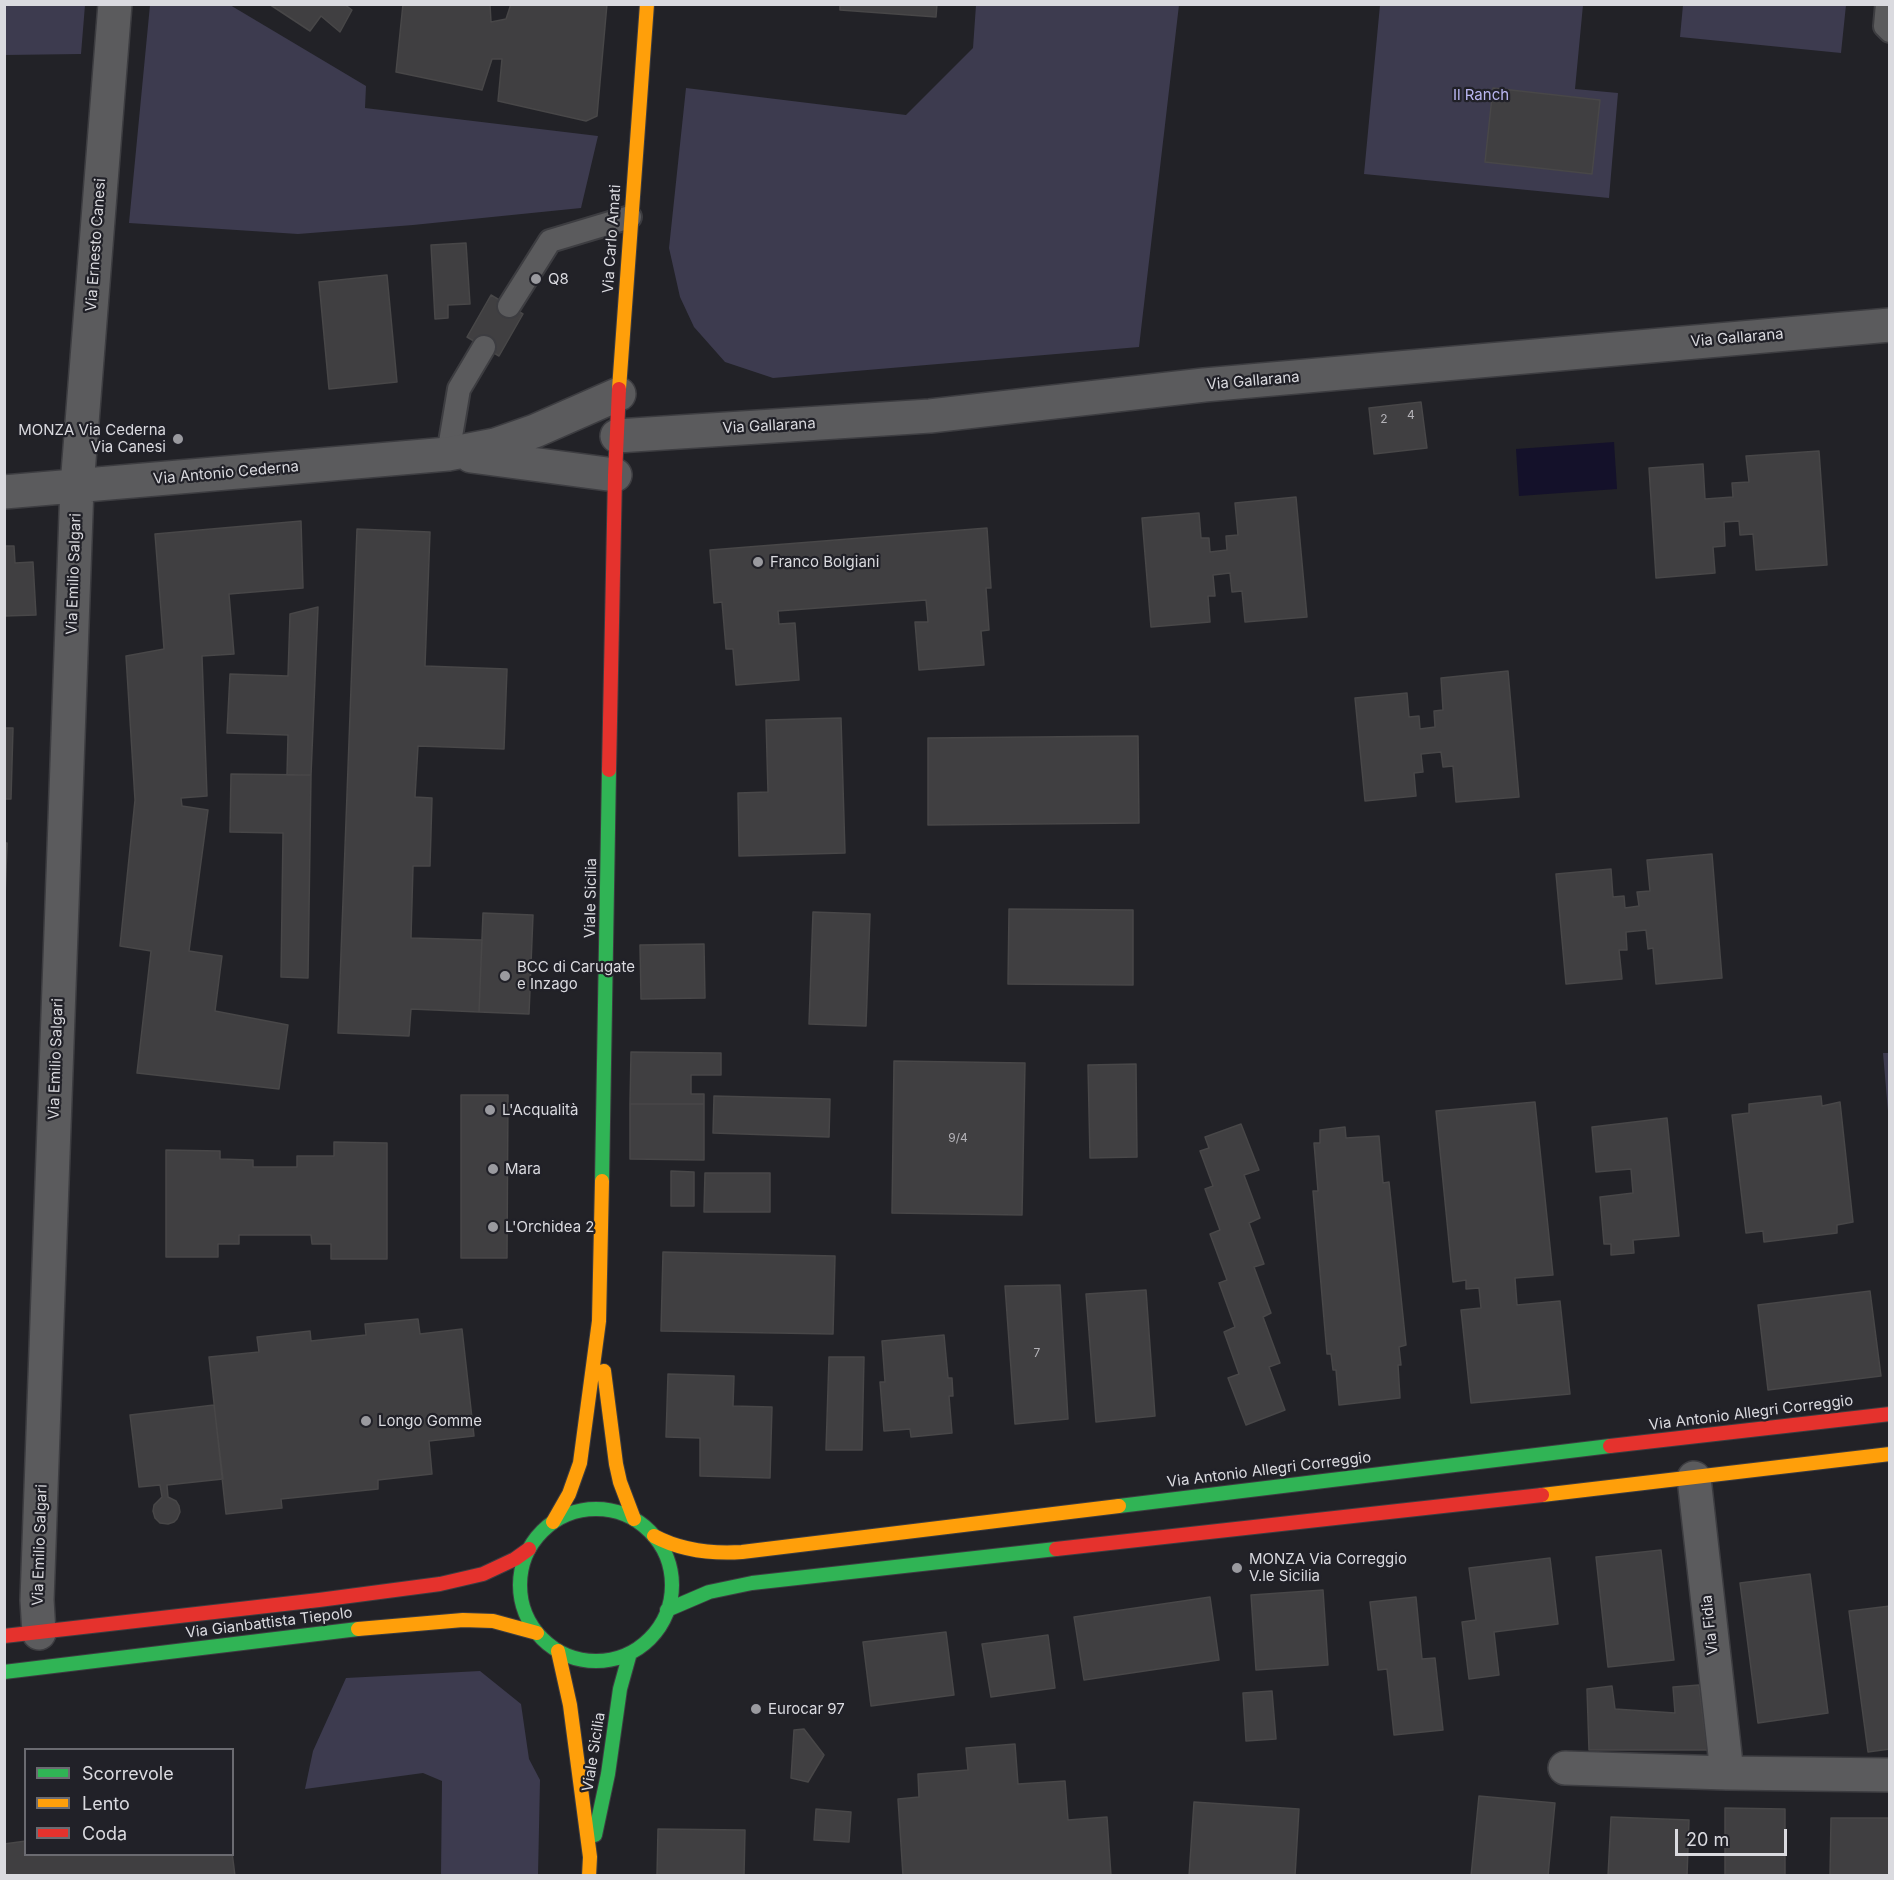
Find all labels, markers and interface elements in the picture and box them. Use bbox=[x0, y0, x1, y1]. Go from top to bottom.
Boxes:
park label: Il Ranch bbox=[1453, 86, 1509, 104]
street label: Via Ernesto Canesi bbox=[82, 178, 110, 312]
street label: Via Carlo Amati bbox=[599, 184, 625, 294]
place label: Q8 bbox=[548, 270, 569, 288]
marker: Q8 bbox=[529, 272, 543, 286]
street label: Via Gallarana bbox=[1690, 325, 1784, 351]
street label: Via Gallarana bbox=[1206, 368, 1300, 394]
house number: 4 bbox=[1407, 408, 1415, 422]
house number: 2 bbox=[1380, 412, 1388, 426]
street label: Via Gallarana bbox=[722, 415, 816, 437]
place label: MONZA Via Cederna Via Canesi bbox=[18, 421, 166, 456]
marker: MONZA Via Cederna Via Canesi bbox=[171, 432, 185, 446]
street label: Via Antonio Cederna bbox=[152, 458, 300, 488]
street label: Via Emilio Salgari bbox=[63, 513, 85, 635]
place label: Franco Bolgiani bbox=[770, 553, 879, 571]
marker: Franco Bolgiani bbox=[751, 555, 765, 569]
street label: Viale Sicilia bbox=[581, 858, 601, 938]
place label: BCC di Carugate e Inzago bbox=[517, 958, 635, 993]
marker: BCC di Carugate e Inzago bbox=[498, 969, 512, 983]
street label: Via Emilio Salgari bbox=[45, 998, 67, 1120]
place label: L'Acqualità bbox=[502, 1101, 578, 1119]
marker: L'Acqualità bbox=[483, 1103, 497, 1117]
house number: 9/4 bbox=[948, 1131, 968, 1145]
place label: Mara bbox=[505, 1160, 541, 1178]
marker: Mara bbox=[486, 1162, 500, 1176]
place label: L'Orchidea 2 bbox=[505, 1218, 594, 1236]
marker: L'Orchidea 2 bbox=[486, 1220, 500, 1234]
house number: 7 bbox=[1034, 1346, 1040, 1360]
street label: Via Antonio Allegri Correggio bbox=[1648, 1392, 1854, 1434]
place label: Longo Gomme bbox=[378, 1412, 482, 1430]
marker: Longo Gomme bbox=[359, 1414, 373, 1428]
street label: Via Antonio Allegri Correggio bbox=[1166, 1449, 1372, 1491]
street label: Via Emilio Salgari bbox=[29, 1484, 51, 1606]
place label: MONZA Via Correggio V.le Sicilia bbox=[1249, 1550, 1407, 1585]
marker: MONZA Via Correggio V.le Sicilia bbox=[1230, 1561, 1244, 1575]
street label: Via Fidia bbox=[1698, 1594, 1722, 1656]
street label: Via Gianbattista Tiepolo bbox=[185, 1604, 353, 1642]
place label: Eurocar 97 bbox=[768, 1700, 845, 1718]
marker: Eurocar 97 bbox=[749, 1702, 763, 1716]
street label: Viale Sicilia bbox=[579, 1711, 609, 1793]
legend bbox=[24, 1748, 234, 1856]
text: Scorrevole bbox=[82, 1763, 174, 1784]
text: Lento bbox=[82, 1793, 130, 1814]
scale bar bbox=[1678, 1817, 1790, 1855]
text: Coda bbox=[82, 1823, 127, 1844]
text: 20 m bbox=[1686, 1829, 1729, 1850]

